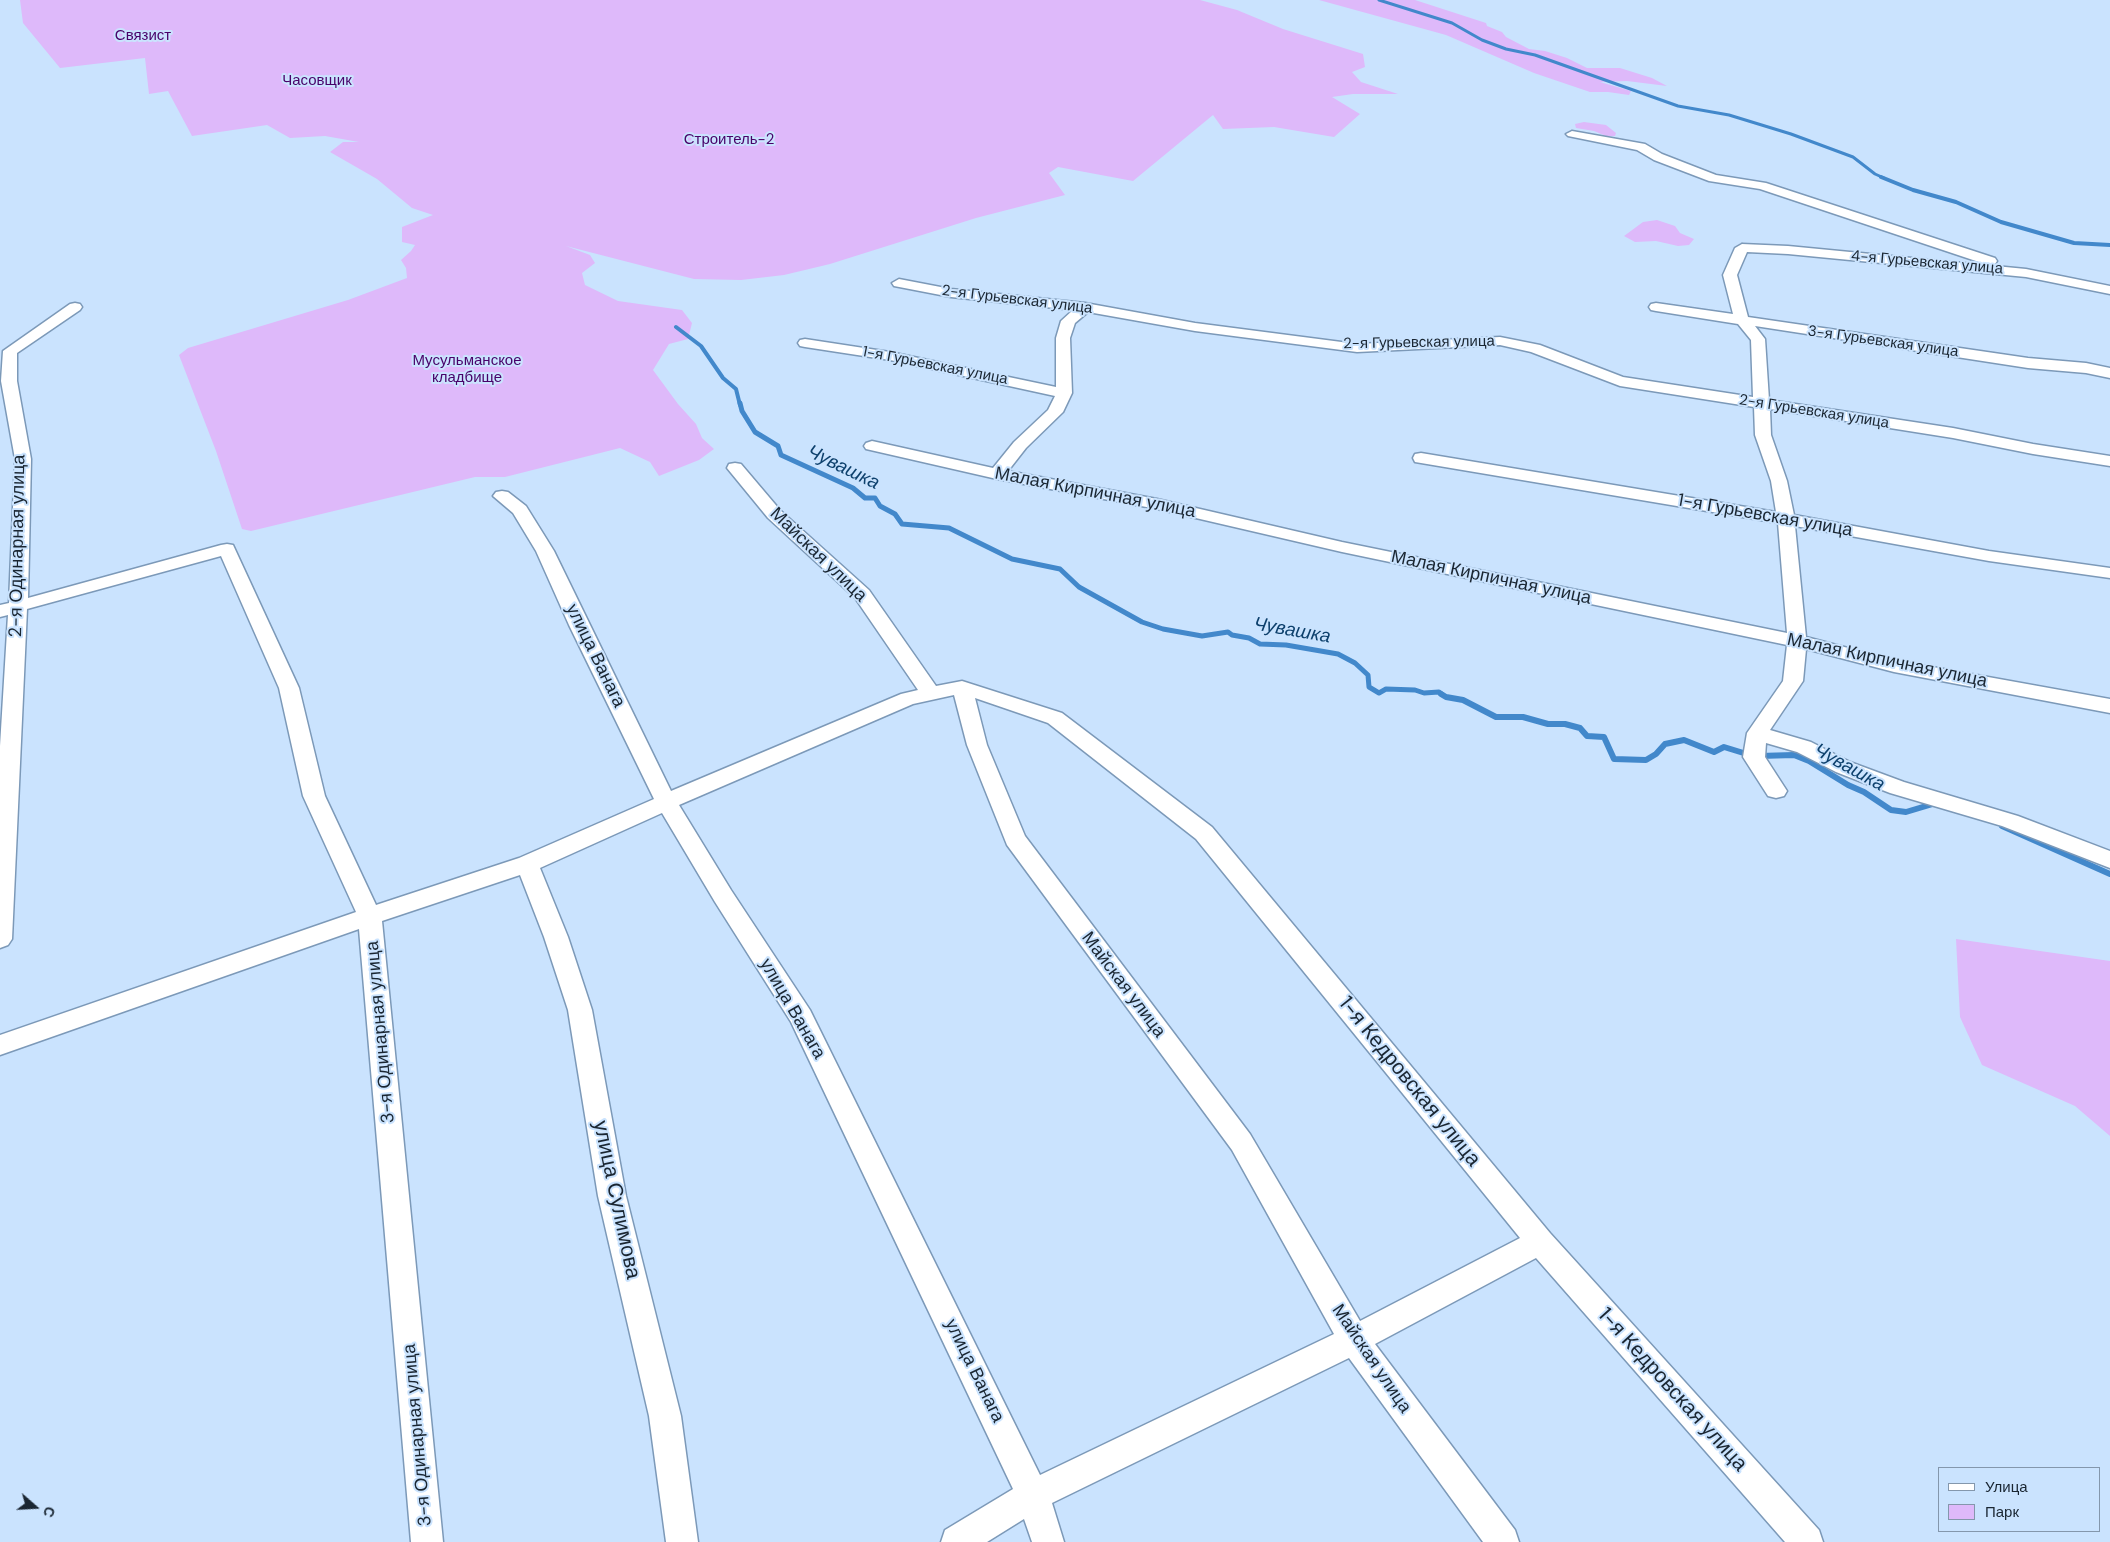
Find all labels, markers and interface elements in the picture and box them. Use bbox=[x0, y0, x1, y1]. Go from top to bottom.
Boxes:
park label: Связист bbox=[115, 27, 171, 45]
park label: Часовщик bbox=[282, 72, 352, 90]
park label: Строитель-2 bbox=[684, 131, 774, 149]
street label: 4-я Гурьевская улица bbox=[1850, 247, 2004, 279]
street label: 2-я Гурьевская улица bbox=[941, 282, 1093, 318]
street label: 3-я Гурьевская улица bbox=[1807, 323, 1959, 361]
street label: 2-я Гурьевская улица bbox=[1343, 333, 1495, 353]
street label: 1-я Гурьевская улица bbox=[861, 343, 1009, 389]
park label: Мусульманское кладбище bbox=[412, 352, 522, 387]
street label: 2-я Гурьевская улица bbox=[1738, 391, 1890, 433]
water label: Чувашка bbox=[803, 441, 883, 495]
street label: 2-я Одинарная улица bbox=[6, 454, 30, 638]
street label: Малая Кирпичная улица bbox=[993, 463, 1197, 523]
street label: 1-я Гурьевская улица bbox=[1676, 490, 1854, 542]
street label: Майская улица bbox=[765, 503, 871, 607]
street label: Малая Кирпичная улица bbox=[1389, 546, 1593, 610]
street label: улица Ванага bbox=[561, 601, 629, 711]
water label: Чувашка bbox=[1252, 613, 1332, 649]
street label: Малая Кирпичная улица bbox=[1785, 629, 1989, 693]
water label: Чувашка bbox=[1810, 739, 1888, 797]
street label: Майская улица bbox=[1076, 928, 1170, 1042]
street label: 3-я Одинарная улица bbox=[362, 940, 400, 1124]
street label: улица Ванага bbox=[755, 955, 829, 1063]
street label: 1-я Кедровская улица bbox=[1333, 992, 1485, 1172]
street label: улица Сулимова bbox=[587, 1119, 645, 1281]
street label: Майская улица bbox=[1327, 1300, 1415, 1418]
street label: 1-я Кедровская улица bbox=[1592, 1303, 1752, 1477]
street label: улица Ванага bbox=[940, 1316, 1008, 1426]
street label: 3-я Одинарная улица bbox=[399, 1343, 437, 1527]
legend bbox=[1938, 1467, 2100, 1532]
text: Улица bbox=[1985, 1477, 2028, 1497]
north arrow bbox=[10, 1482, 60, 1532]
text: Парк bbox=[1985, 1502, 2019, 1522]
text: С bbox=[39, 1504, 59, 1520]

